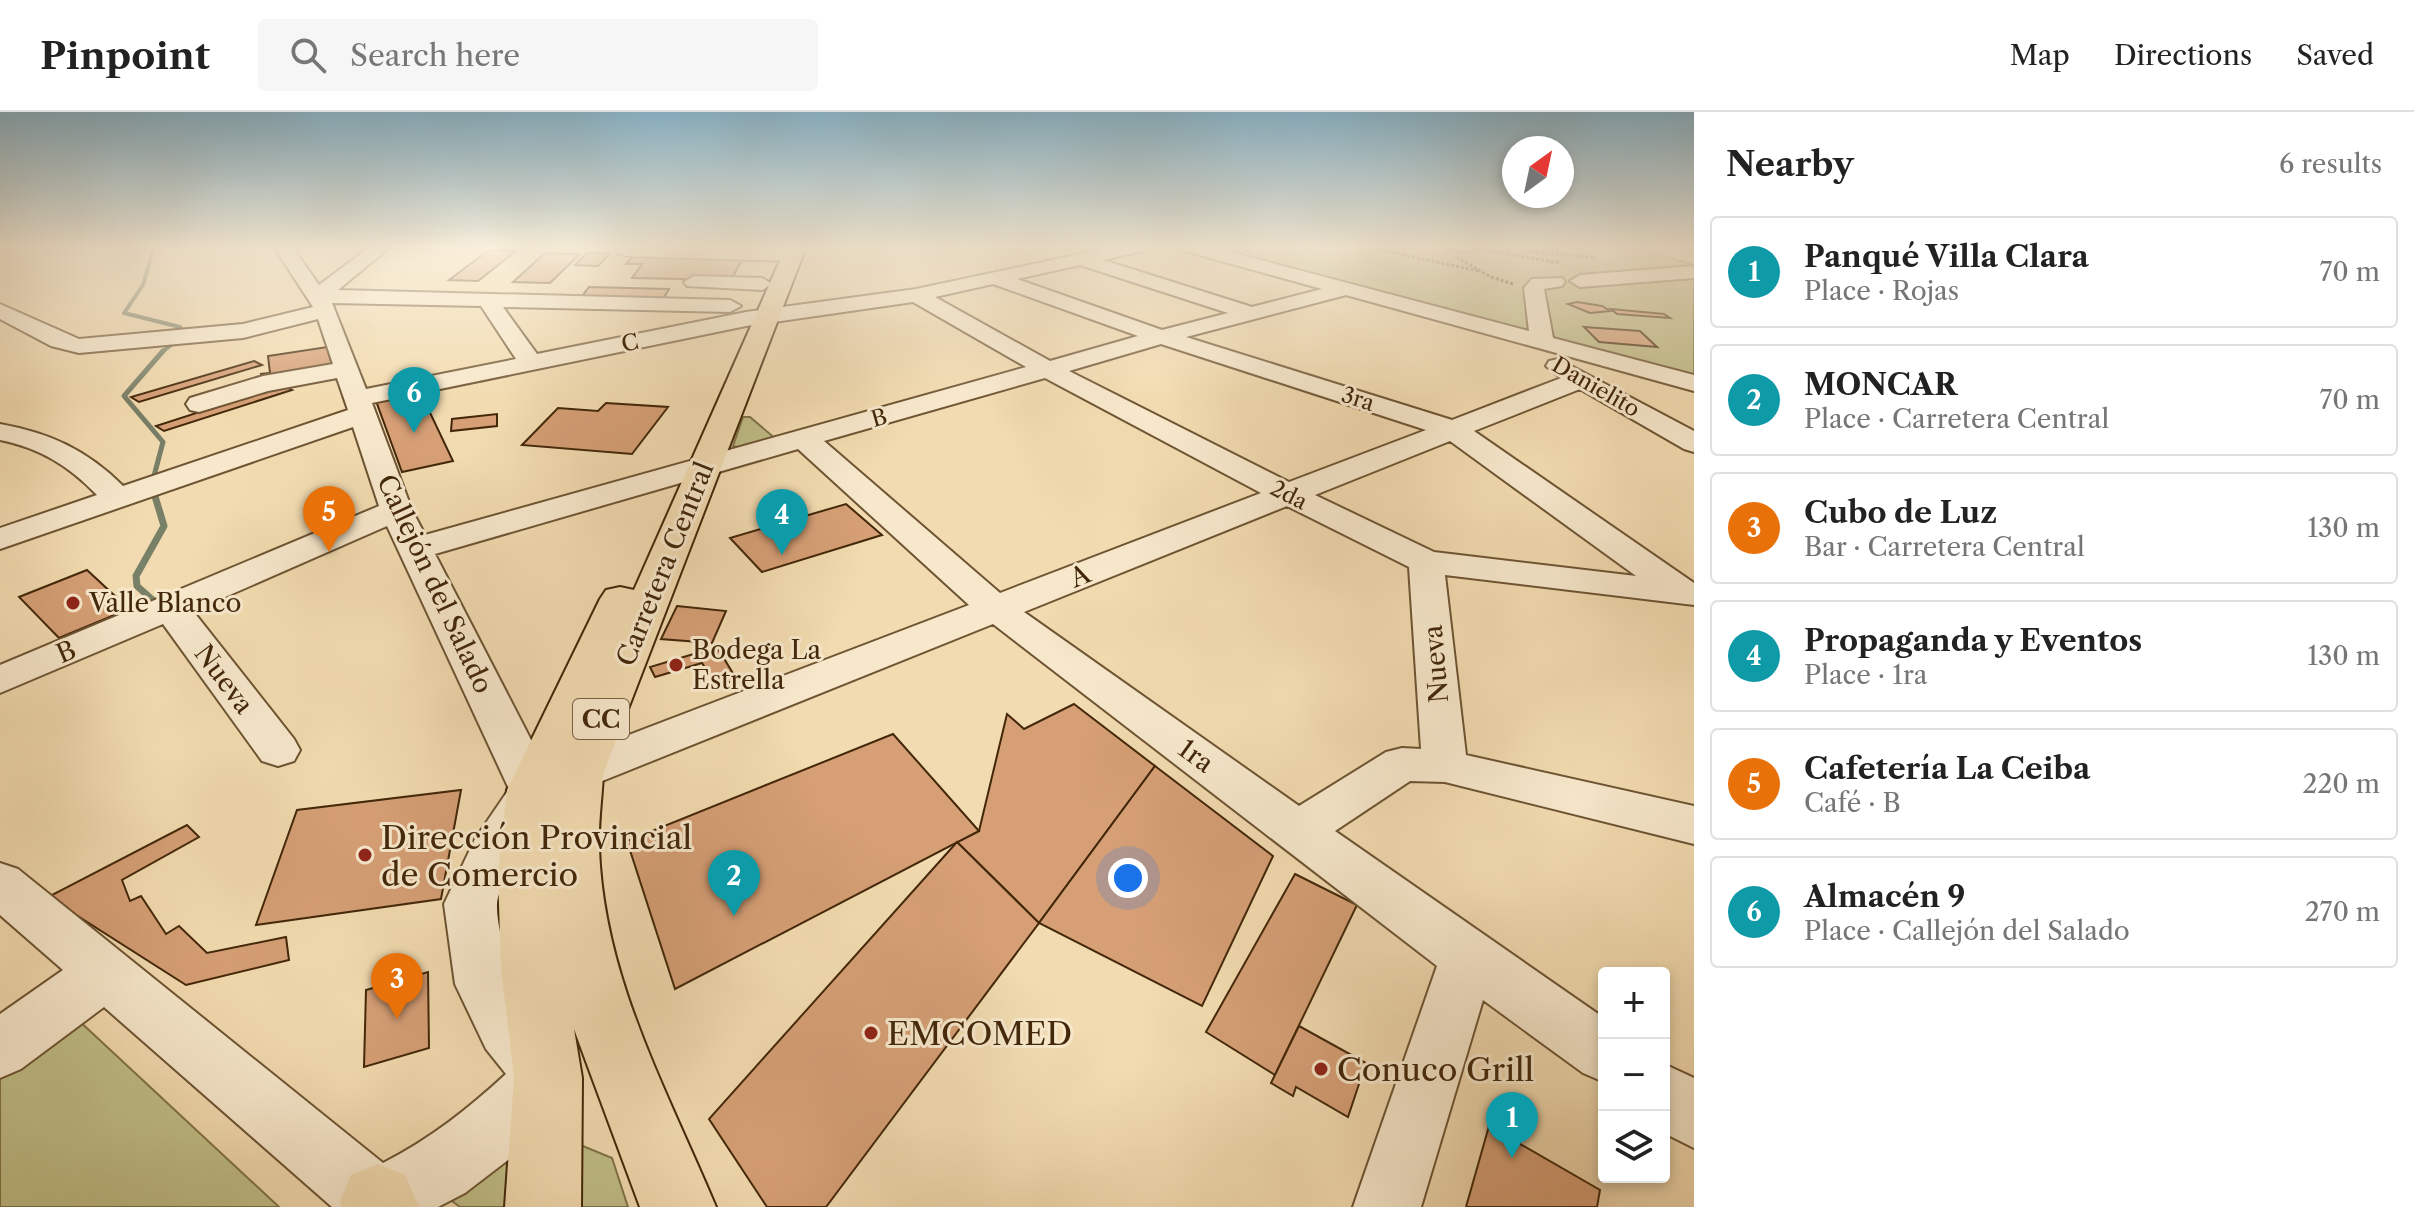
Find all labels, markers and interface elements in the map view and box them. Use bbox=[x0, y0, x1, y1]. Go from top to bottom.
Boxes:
search box bbox=[258, 19, 818, 91]
text: Pinpoint bbox=[40, 32, 210, 79]
icon: search bbox=[286, 33, 330, 77]
text: Search here bbox=[350, 37, 520, 74]
text: Map bbox=[2010, 38, 2070, 72]
text: Directions bbox=[2114, 38, 2252, 72]
text: Saved bbox=[2296, 38, 2374, 72]
north arrow bbox=[1502, 136, 1574, 208]
text: Nearby bbox=[1726, 143, 1854, 185]
text: 6 results bbox=[2279, 148, 2382, 180]
text: Panqué Villa Clara bbox=[1804, 238, 2089, 275]
text: 1 bbox=[1748, 256, 1760, 288]
text: 70 m bbox=[2320, 256, 2380, 288]
text: Place · Rojas bbox=[1804, 275, 1959, 307]
street label: C bbox=[619, 328, 641, 358]
street label: Danielito bbox=[1547, 351, 1645, 423]
text: MONCAR bbox=[1804, 366, 1957, 403]
pin: 6 bbox=[388, 367, 440, 433]
street label: 3ra bbox=[1338, 381, 1378, 417]
text: 2 bbox=[1746, 384, 1762, 416]
text: 70 m bbox=[2320, 384, 2380, 416]
street label: B bbox=[868, 403, 890, 433]
text: Place · Carretera Central bbox=[1804, 403, 2109, 435]
street label: Carretera Central bbox=[609, 457, 721, 671]
street label: Callejón del Salado bbox=[370, 470, 500, 698]
street label: 2da bbox=[1266, 474, 1312, 516]
pin: 5 bbox=[303, 486, 355, 552]
pin: 4 bbox=[756, 489, 808, 555]
text: Cubo de Luz bbox=[1804, 494, 1997, 531]
text: 3 bbox=[1747, 512, 1761, 544]
text: 130 m bbox=[2307, 512, 2380, 544]
text: Bar · Carretera Central bbox=[1804, 531, 2085, 563]
street label: A bbox=[1064, 557, 1096, 595]
place label: Valle Blanco bbox=[88, 587, 241, 619]
marker: Valle Blanco bbox=[64, 594, 82, 612]
text: Propaganda y Eventos bbox=[1804, 622, 2142, 659]
street label: Nueva bbox=[1417, 623, 1455, 704]
street label: B bbox=[51, 634, 81, 670]
place label: Bodega La Estrella bbox=[692, 634, 821, 696]
street label: Nueva bbox=[188, 638, 260, 720]
text: 4 bbox=[1746, 640, 1762, 672]
text: 130 m bbox=[2307, 640, 2380, 672]
marker: Bodega La Estrella bbox=[667, 656, 685, 674]
text: Place · 1ra bbox=[1804, 659, 1927, 691]
road number: CC bbox=[573, 699, 629, 739]
street label: 1ra bbox=[1172, 733, 1220, 780]
text: Cafetería La Ceiba bbox=[1804, 750, 2090, 787]
text: 5 bbox=[1747, 768, 1761, 800]
text: 220 m bbox=[2302, 768, 2380, 800]
text: Café · B bbox=[1804, 787, 1901, 819]
place label: Dirección Provincial de Comercio bbox=[381, 818, 692, 894]
marker: Dirección Provincial de Comercio bbox=[356, 846, 374, 864]
pin: 2 bbox=[708, 850, 760, 916]
your location bbox=[1108, 858, 1148, 898]
text: Almacén 9 bbox=[1804, 878, 1965, 915]
text: 6 bbox=[1746, 896, 1762, 928]
text: 270 m bbox=[2305, 896, 2380, 928]
text: Place · Callejón del Salado bbox=[1804, 915, 2130, 947]
pin: 3 bbox=[371, 953, 423, 1019]
map controls bbox=[1598, 967, 1670, 1183]
button: + bbox=[1598, 967, 1670, 1039]
place label: EMCOMED bbox=[887, 1014, 1072, 1053]
marker: EMCOMED bbox=[862, 1024, 880, 1042]
button: − bbox=[1598, 1039, 1670, 1111]
place label: Conuco Grill bbox=[1337, 1050, 1534, 1089]
marker: Conuco Grill bbox=[1312, 1060, 1330, 1078]
pin: 1 bbox=[1486, 1092, 1538, 1158]
button: layers bbox=[1598, 1111, 1670, 1183]

